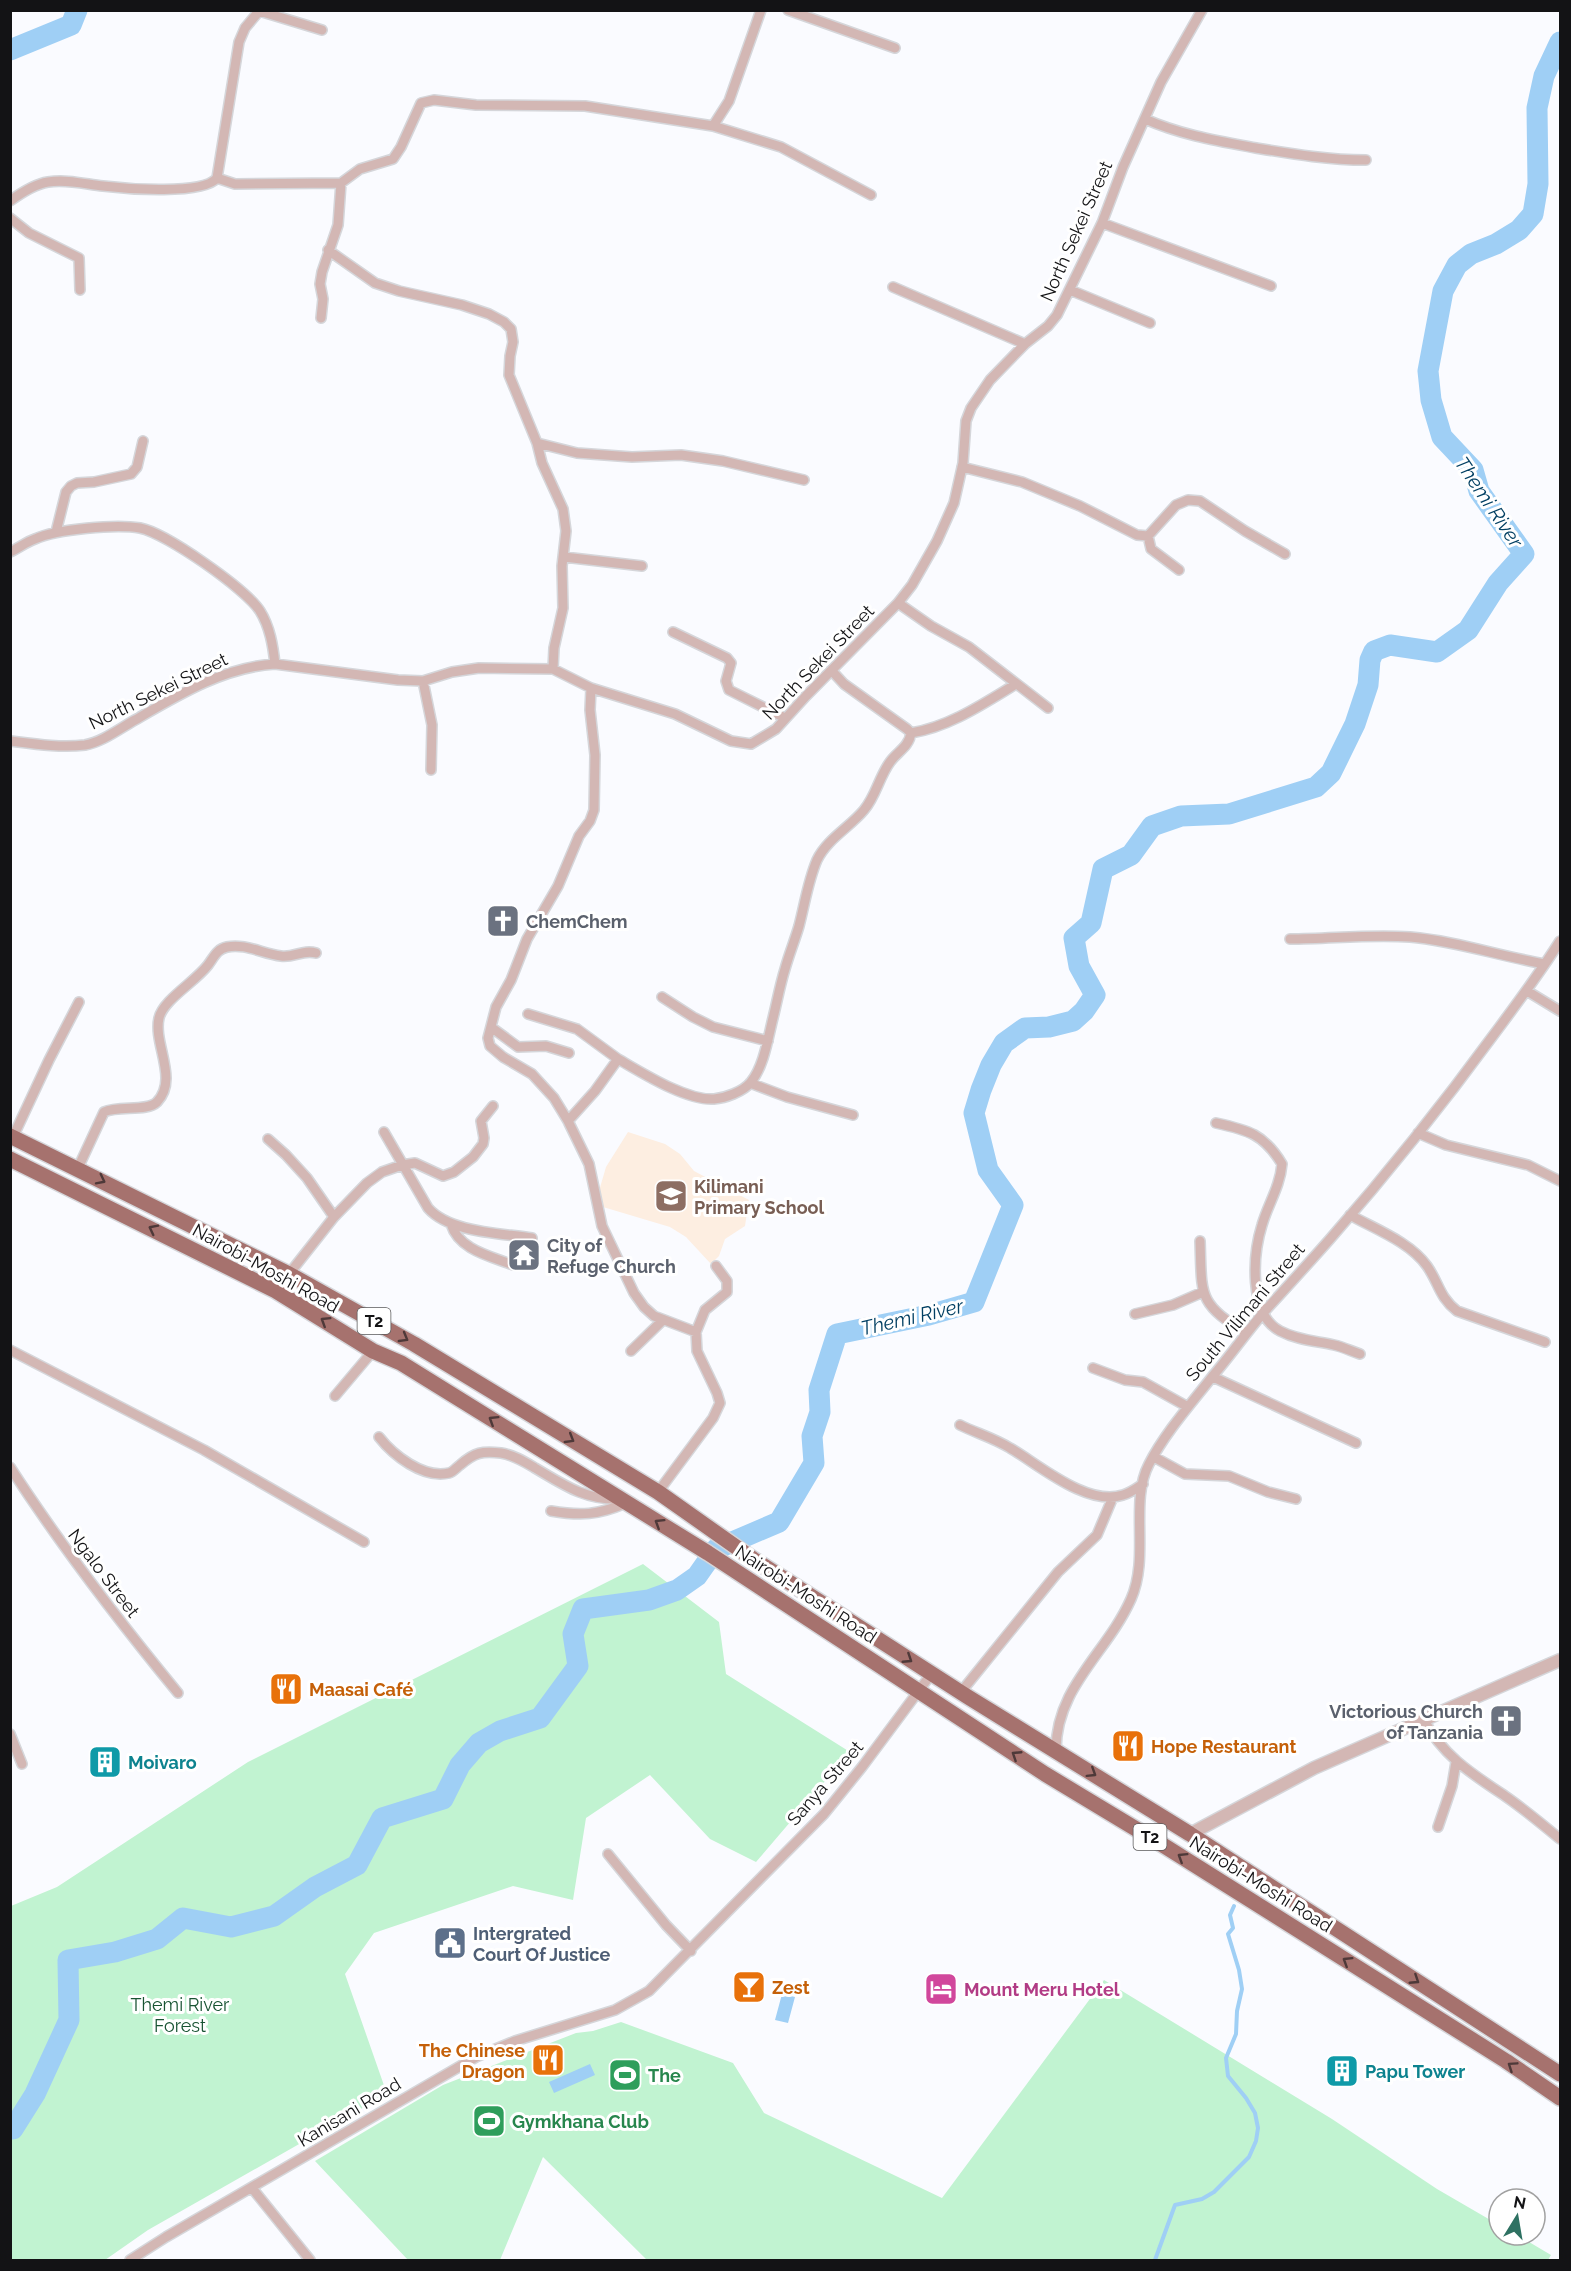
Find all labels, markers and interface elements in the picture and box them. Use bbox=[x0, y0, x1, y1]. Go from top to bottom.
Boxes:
street label: North Sekei Street bbox=[1036, 158, 1116, 304]
water label: Themi River bbox=[1450, 452, 1529, 553]
street label: North Sekei Street bbox=[758, 600, 878, 724]
street label: North Sekei Street bbox=[85, 648, 231, 734]
church icon: ChemChem bbox=[485, 903, 521, 939]
place label: ChemChem bbox=[526, 911, 627, 932]
one-way arrow bbox=[94, 1173, 105, 1184]
place label: Kilimani Primary School bbox=[694, 1176, 824, 1218]
school or university icon: Kilimani Primary School bbox=[653, 1178, 689, 1214]
street label: Nairobi-Moshi Road bbox=[189, 1219, 343, 1317]
one-way arrow bbox=[149, 1225, 160, 1237]
place label: City of Refuge Church bbox=[547, 1235, 676, 1277]
temple icon: City of Refuge Church bbox=[506, 1237, 542, 1273]
street label: South Vilimani Street bbox=[1181, 1239, 1309, 1385]
water label: Themi River bbox=[859, 1293, 967, 1340]
road number: T2 bbox=[358, 1308, 391, 1334]
one-way arrow bbox=[321, 1317, 331, 1329]
one-way arrow bbox=[398, 1331, 408, 1342]
one-way arrow bbox=[489, 1416, 500, 1427]
one-way arrow bbox=[564, 1432, 574, 1444]
one-way arrow bbox=[655, 1518, 665, 1530]
street label: Ngalo Street bbox=[64, 1525, 144, 1621]
street label: Nairobi-Moshi Road bbox=[731, 1540, 881, 1648]
one-way arrow bbox=[902, 1651, 913, 1662]
restaurant icon: Maasai Café bbox=[268, 1671, 304, 1707]
place label: Maasai Café bbox=[309, 1679, 413, 1700]
place label: Victorious Church of Tanzania bbox=[1329, 1701, 1483, 1743]
church icon: Victorious Church of Tanzania bbox=[1488, 1703, 1524, 1739]
restaurant icon: Hope Restaurant bbox=[1110, 1728, 1146, 1764]
place label: Hope Restaurant bbox=[1151, 1736, 1296, 1757]
street label: Sanya Street bbox=[783, 1737, 867, 1829]
building icon: Moivaro bbox=[87, 1744, 123, 1780]
one-way arrow bbox=[1012, 1751, 1023, 1762]
place label: Moivaro bbox=[128, 1752, 197, 1773]
one-way arrow bbox=[1086, 1765, 1096, 1777]
road number: T2 bbox=[1134, 1824, 1166, 1850]
street label: Nairobi-Moshi Road bbox=[1186, 1832, 1336, 1936]
one-way arrow bbox=[1178, 1853, 1188, 1865]
place label: Intergrated Court Of Justice bbox=[473, 1923, 611, 1965]
public building icon: Intergrated Court Of Justice bbox=[432, 1925, 468, 1961]
one-way arrow bbox=[1343, 1957, 1353, 1969]
bar icon: Zest bbox=[731, 1969, 767, 2005]
hotel icon: Mount Meru Hotel bbox=[923, 1971, 959, 2007]
one-way arrow bbox=[1408, 1973, 1419, 1984]
place label: Zest bbox=[772, 1977, 810, 1998]
place label: Mount Meru Hotel bbox=[964, 1979, 1120, 2000]
park label: Themi River Forest bbox=[131, 1994, 230, 2036]
place label: The Chinese Dragon bbox=[419, 2040, 525, 2082]
restaurant icon: The Chinese Dragon bbox=[530, 2042, 566, 2078]
building icon: Papu Tower bbox=[1324, 2053, 1360, 2089]
sports icon: The bbox=[607, 2057, 643, 2093]
place label: Papu Tower bbox=[1365, 2061, 1465, 2082]
one-way arrow bbox=[1508, 2062, 1519, 2073]
place label: The bbox=[648, 2065, 681, 2086]
street label: Kanisani Road bbox=[294, 2073, 404, 2151]
sports icon: Gymkhana Club bbox=[471, 2103, 507, 2139]
place label: Gymkhana Club bbox=[512, 2111, 649, 2132]
north arrow bbox=[1487, 2187, 1547, 2247]
text: N bbox=[1512, 2192, 1528, 2213]

